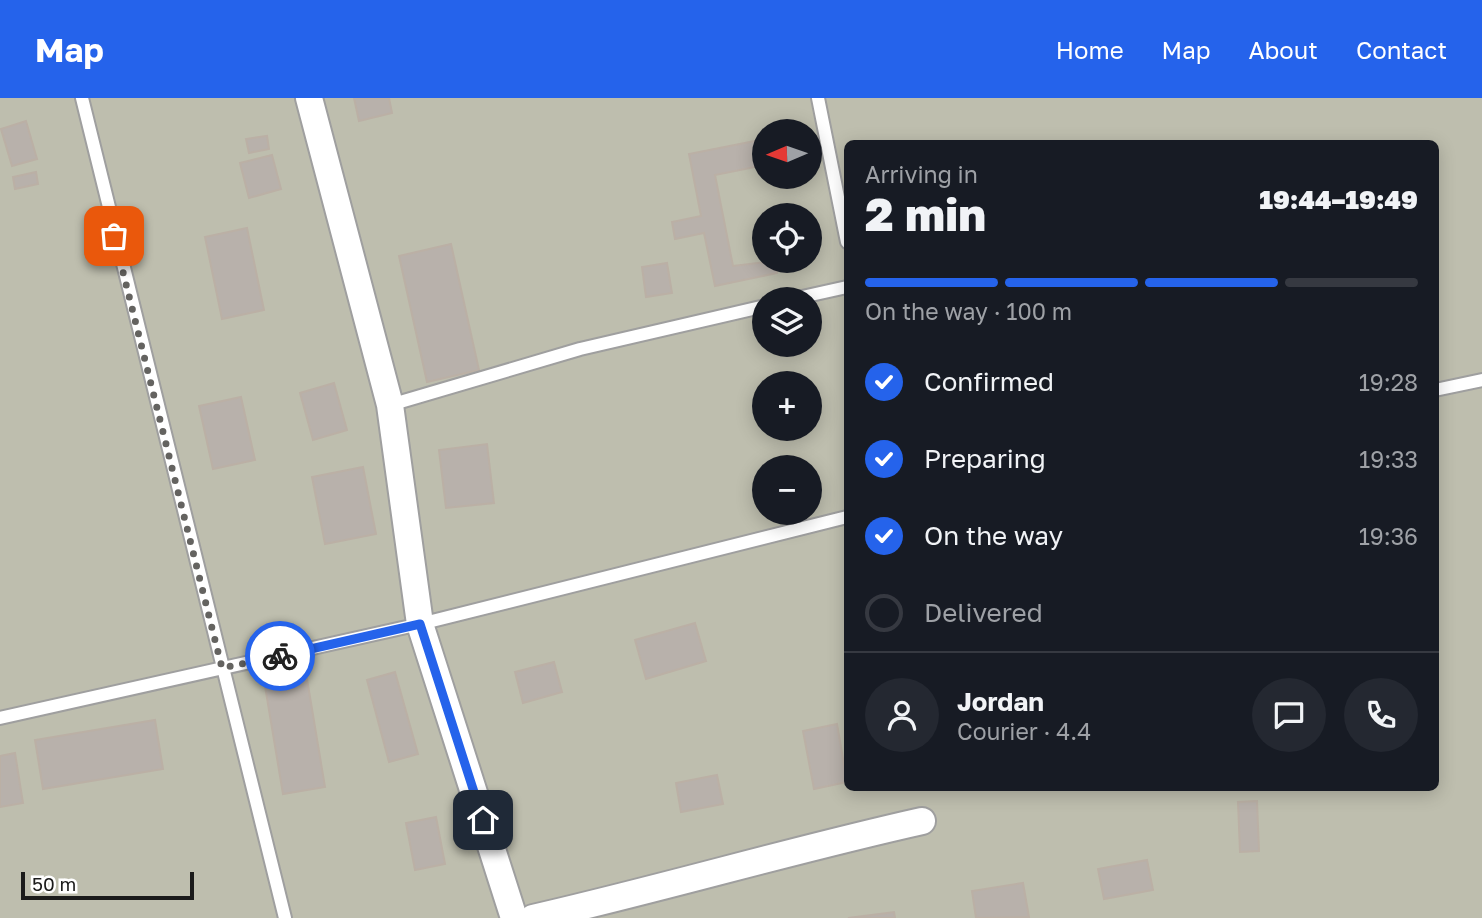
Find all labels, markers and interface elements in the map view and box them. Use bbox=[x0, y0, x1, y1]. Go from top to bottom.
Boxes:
text: Map bbox=[35, 30, 104, 69]
text: Home bbox=[1056, 35, 1124, 64]
text: Map bbox=[1162, 35, 1211, 64]
text: About bbox=[1249, 35, 1318, 64]
text: Contact bbox=[1356, 35, 1447, 64]
north arrow bbox=[752, 119, 822, 189]
map controls bbox=[752, 119, 822, 525]
text: Arriving in bbox=[865, 160, 978, 188]
text: 19:44–19:49 bbox=[1259, 184, 1418, 215]
text: 2 min bbox=[865, 186, 986, 241]
button: locate bbox=[752, 203, 822, 273]
pin bbox=[84, 206, 144, 266]
icon: bag bbox=[95, 217, 133, 255]
button: layers bbox=[752, 287, 822, 357]
text: On the way · 100 m bbox=[865, 297, 1072, 325]
icon: check bbox=[865, 363, 903, 401]
text: Confirmed bbox=[924, 366, 1054, 397]
text: 19:28 bbox=[1359, 368, 1418, 396]
button: + bbox=[752, 371, 822, 441]
icon: check bbox=[865, 440, 903, 478]
text: Preparing bbox=[924, 443, 1046, 474]
text: 19:33 bbox=[1359, 445, 1418, 473]
button: − bbox=[752, 455, 822, 525]
icon: check bbox=[865, 517, 903, 555]
text: On the way bbox=[924, 520, 1063, 551]
text: 19:36 bbox=[1359, 522, 1418, 550]
text: Delivered bbox=[924, 597, 1043, 628]
courier bbox=[245, 621, 315, 691]
icon: bike bbox=[261, 637, 299, 675]
button: person bbox=[865, 678, 939, 752]
button: chat bbox=[1252, 678, 1326, 752]
button: phone bbox=[1344, 678, 1418, 752]
text: Jordan bbox=[957, 686, 1044, 717]
text: Courier · 4.4 bbox=[957, 717, 1091, 745]
pin bbox=[453, 790, 513, 850]
icon: home bbox=[464, 801, 502, 839]
scale bar bbox=[21, 869, 194, 901]
text: 50 m bbox=[32, 872, 76, 895]

